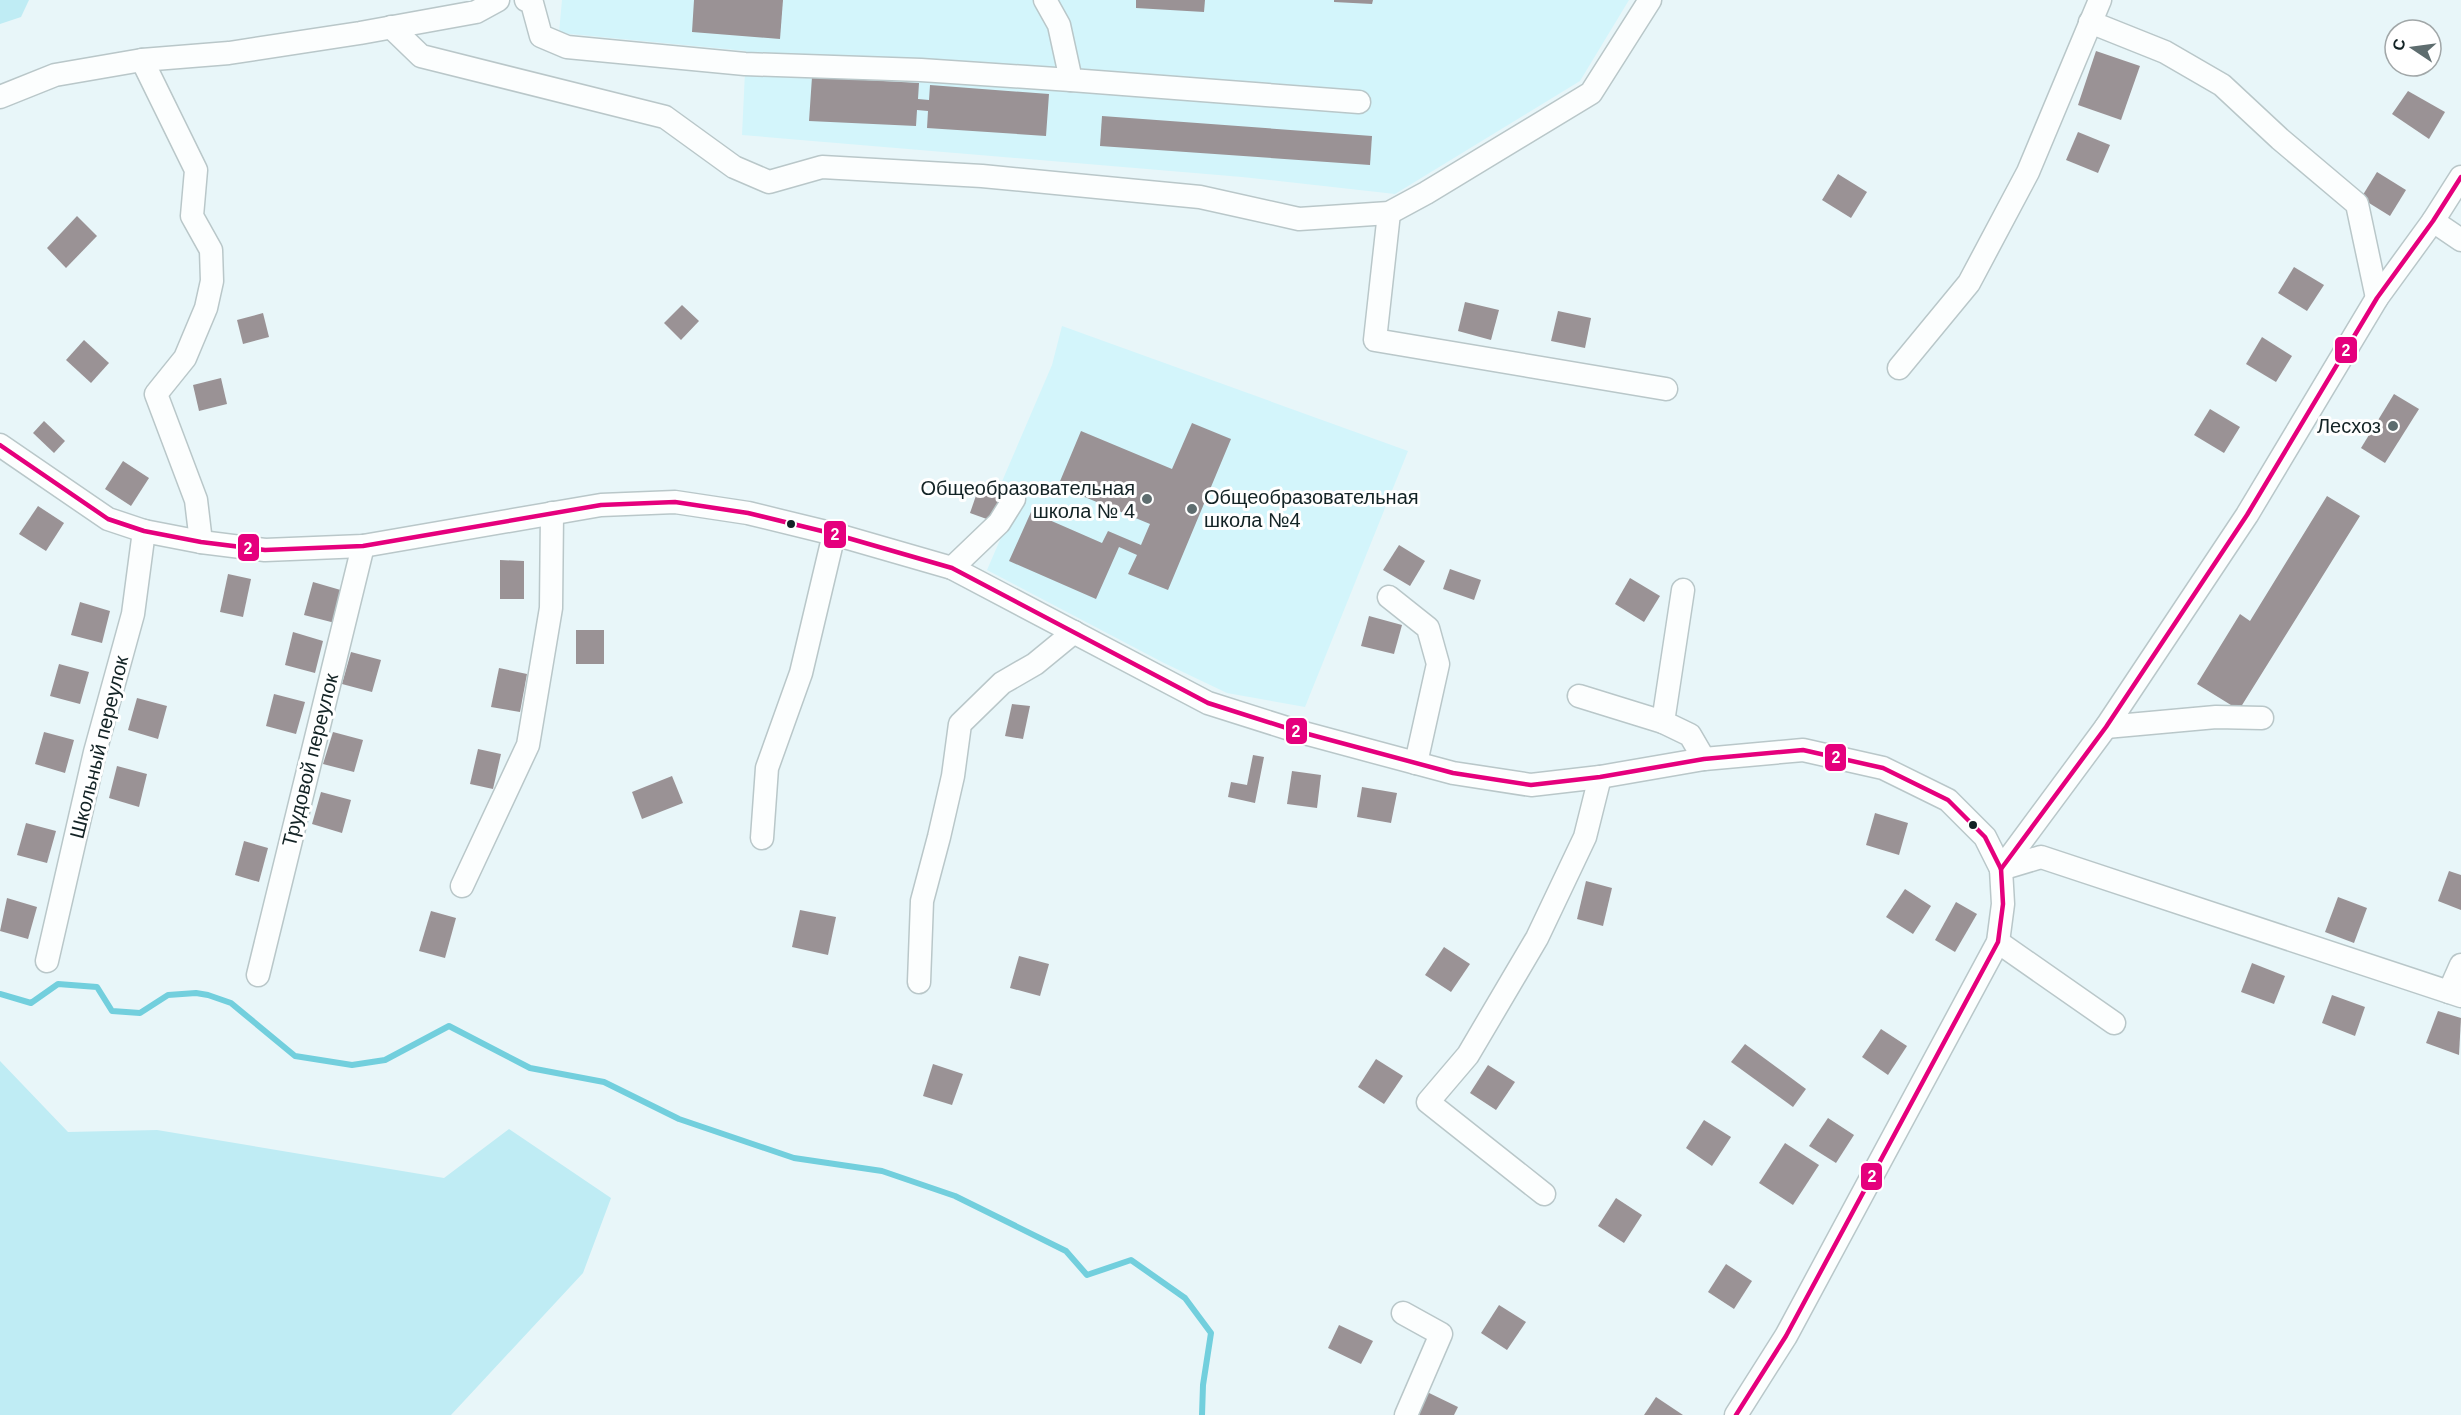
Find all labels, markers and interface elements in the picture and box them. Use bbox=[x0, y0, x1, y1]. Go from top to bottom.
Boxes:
north arrow bbox=[2383, 18, 2443, 78]
text: С bbox=[2389, 37, 2409, 52]
line badge: 2 bbox=[2334, 336, 2358, 364]
text: 2 bbox=[2342, 342, 2351, 359]
place label: Лесхоз bbox=[2317, 415, 2381, 437]
marker: Лесхоз bbox=[2386, 419, 2400, 433]
place label: Общеобразовательная школа № 4 bbox=[920, 477, 1135, 522]
place label: Общеобразовательная школа №4 bbox=[1204, 486, 1419, 531]
marker: Общеобразовательная школа № 4 bbox=[1140, 492, 1154, 506]
marker: Общеобразовательная школа №4 bbox=[1185, 502, 1199, 516]
unlabelled marker bbox=[785, 518, 797, 530]
line badge: 2 bbox=[823, 520, 847, 549]
text: 2 bbox=[831, 526, 840, 543]
line badge: 2 bbox=[237, 533, 260, 562]
text: 2 bbox=[244, 540, 253, 557]
street label: Школьный переулок bbox=[66, 653, 132, 841]
street label: Трудовой переулок bbox=[278, 671, 342, 849]
line badge: 2 bbox=[1285, 717, 1308, 745]
text: 2 bbox=[1292, 723, 1301, 740]
line badge: 2 bbox=[1824, 743, 1847, 772]
text: 2 bbox=[1832, 749, 1841, 766]
unlabelled marker bbox=[1967, 819, 1979, 831]
line badge: 2 bbox=[1860, 1162, 1883, 1191]
text: 2 bbox=[1868, 1168, 1877, 1185]

